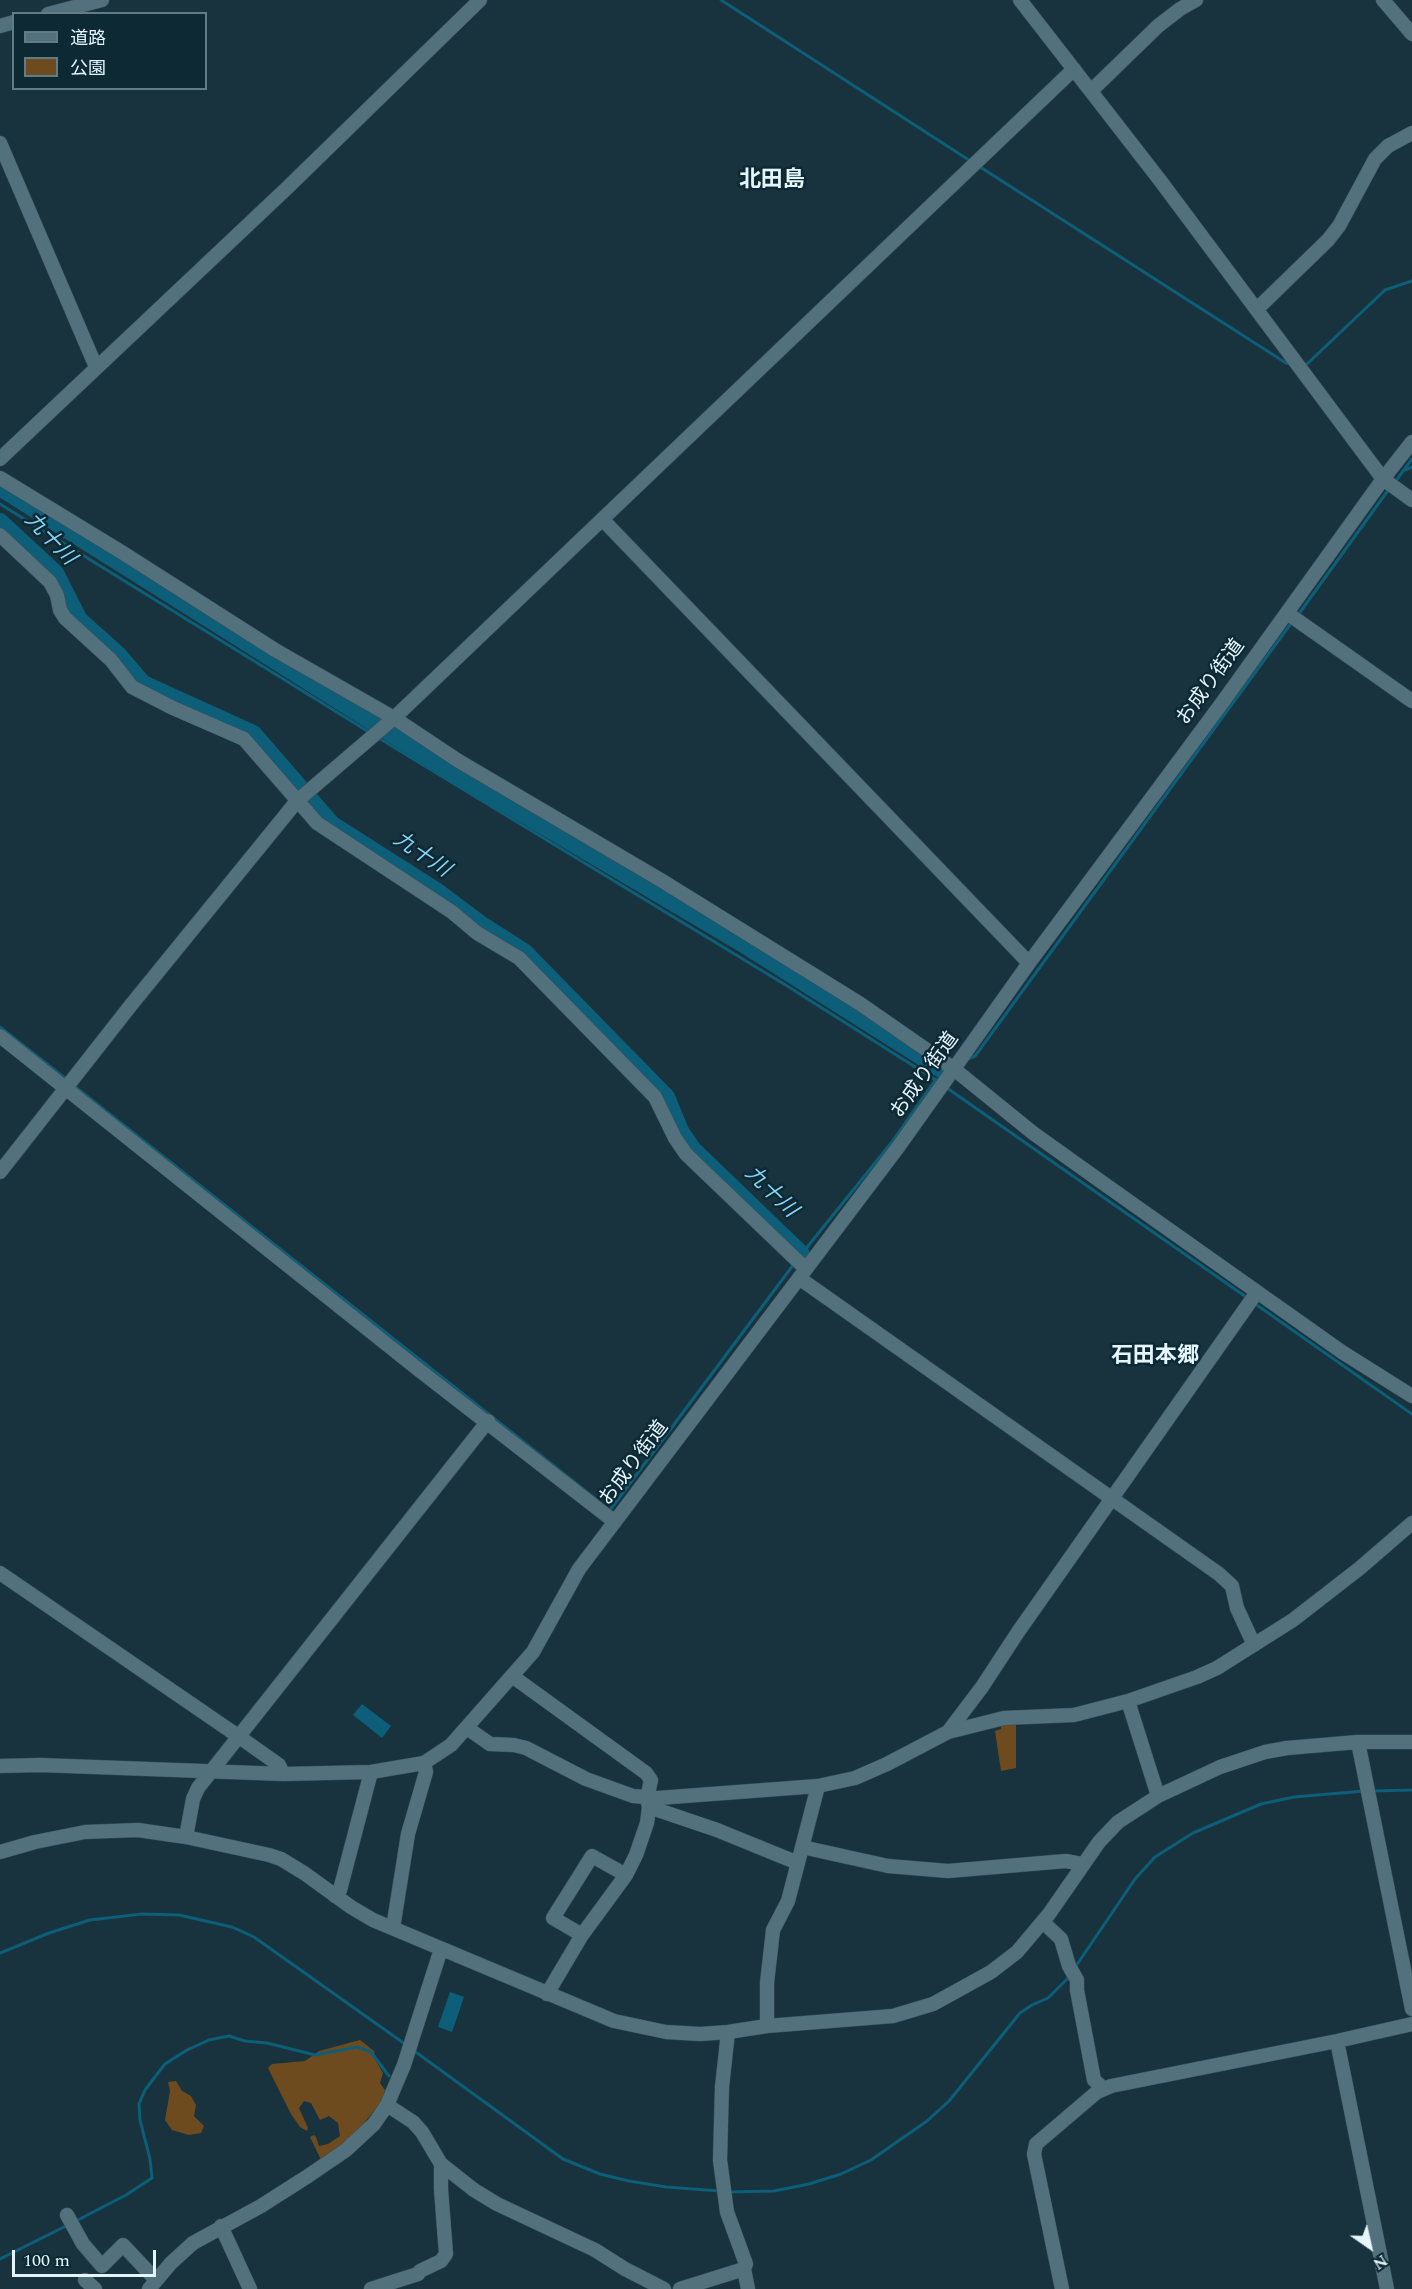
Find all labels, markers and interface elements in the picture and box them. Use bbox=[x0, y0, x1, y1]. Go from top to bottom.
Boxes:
legend bbox=[12, 12, 207, 90]
text: 道路 bbox=[70, 25, 106, 52]
text: 公園 bbox=[70, 55, 106, 82]
district label: 北田島 bbox=[739, 169, 805, 195]
water label: 九十川 bbox=[18, 509, 80, 571]
street label: お成り街道 bbox=[1173, 635, 1251, 731]
water label: 九十川 bbox=[388, 828, 454, 884]
street label: お成り街道 bbox=[887, 1028, 965, 1124]
water label: 九十川 bbox=[739, 1162, 801, 1224]
district label: 石田本郷 bbox=[1111, 1345, 1199, 1371]
street label: お成り街道 bbox=[595, 1417, 675, 1511]
north arrow bbox=[1340, 2217, 1400, 2277]
scale bar bbox=[15, 2238, 159, 2276]
text: 100 m bbox=[23, 2247, 70, 2274]
text: N bbox=[1368, 2248, 1392, 2276]

